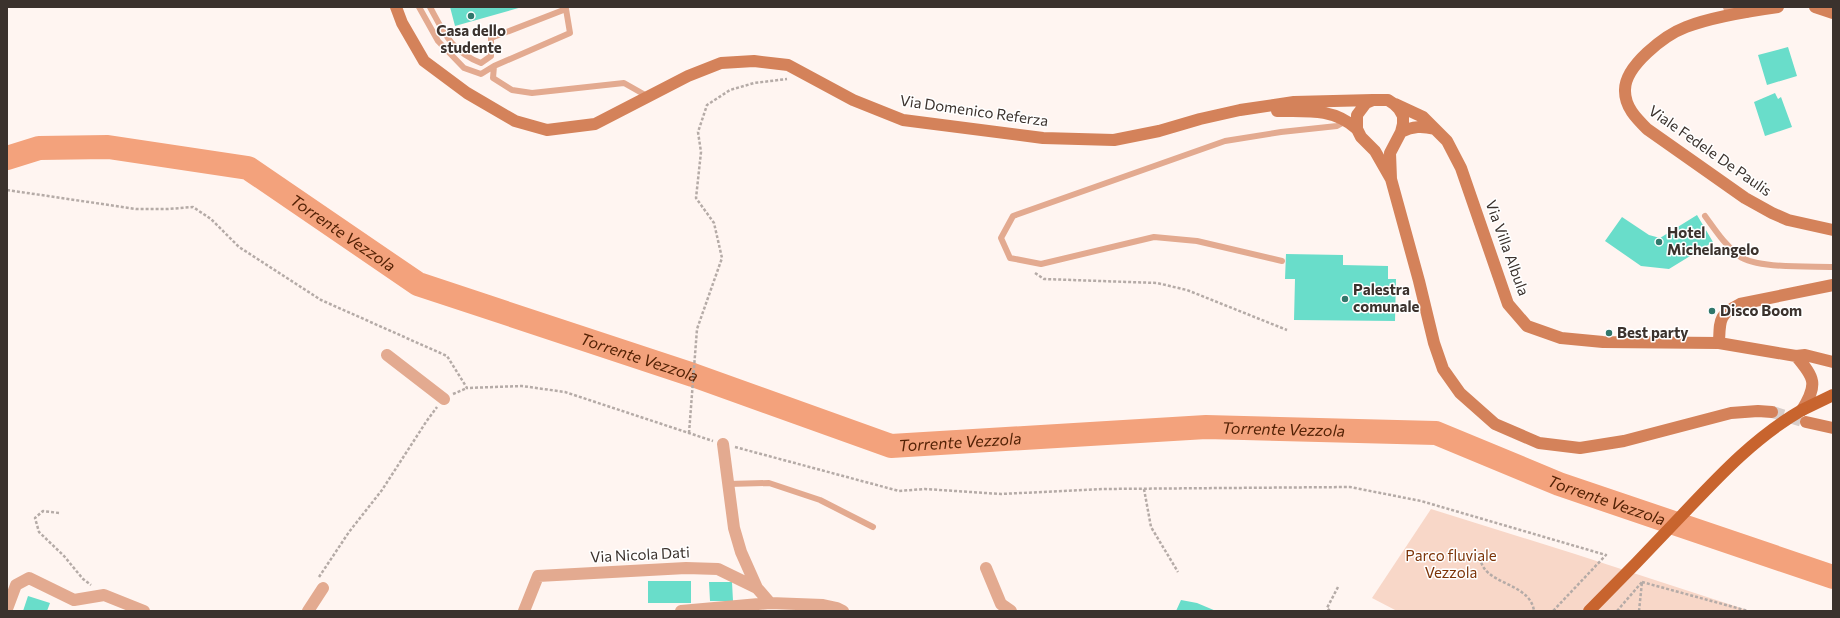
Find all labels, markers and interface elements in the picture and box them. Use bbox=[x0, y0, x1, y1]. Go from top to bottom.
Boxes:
marker: Casa dello studente bbox=[466, 11, 476, 21]
place label: Casa dello studente bbox=[436, 21, 506, 56]
street label: Via Domenico Referza bbox=[899, 91, 1050, 129]
street label: Viale Fedele De Paulis bbox=[1646, 101, 1776, 199]
water label: Torrente Vezzola bbox=[287, 190, 399, 275]
street label: Via Villa Albula bbox=[1482, 197, 1534, 298]
place label: Hotel Michelangelo bbox=[1667, 223, 1759, 258]
marker: Hotel Michelangelo bbox=[1654, 237, 1664, 247]
place label: Palestra comunale bbox=[1353, 280, 1420, 315]
marker: Palestra comunale bbox=[1340, 294, 1350, 304]
place label: Disco Boom bbox=[1720, 301, 1802, 319]
marker: Disco Boom bbox=[1707, 306, 1717, 316]
place label: Best party bbox=[1617, 323, 1689, 341]
water label: Torrente Vezzola bbox=[578, 328, 701, 385]
marker: Best party bbox=[1604, 328, 1614, 338]
water label: Torrente Vezzola bbox=[1222, 417, 1345, 440]
water label: Torrente Vezzola bbox=[898, 428, 1022, 455]
water label: Torrente Vezzola bbox=[1545, 470, 1668, 528]
street label: Via Nicola Dati bbox=[590, 542, 690, 566]
park label: Parco fluviale Vezzola bbox=[1405, 546, 1497, 581]

